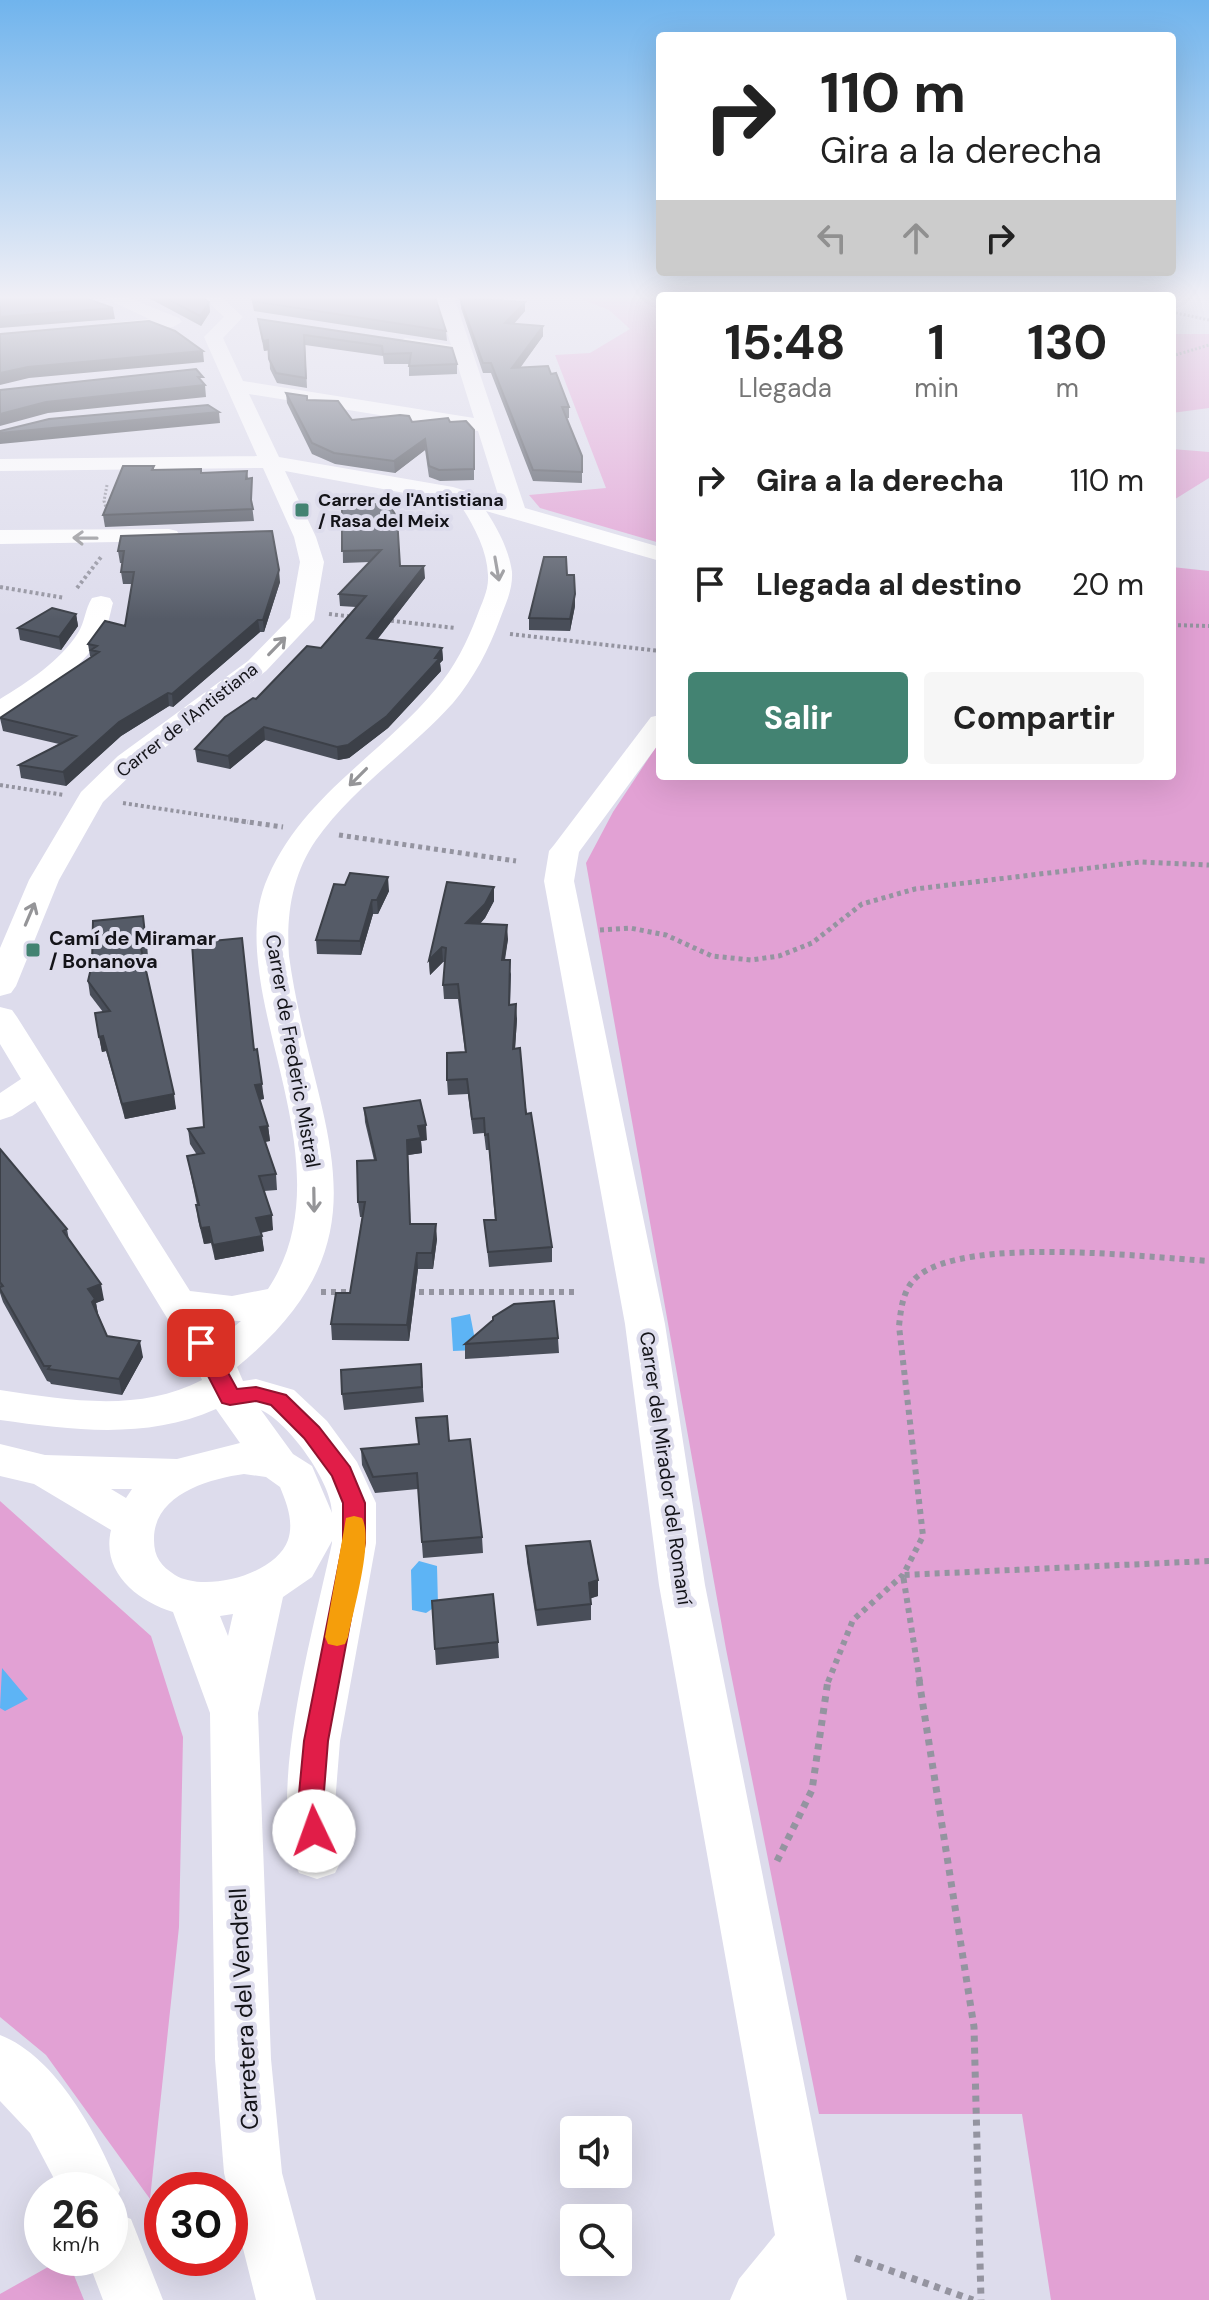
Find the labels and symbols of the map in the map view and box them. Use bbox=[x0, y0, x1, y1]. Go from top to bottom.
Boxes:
place label: Carrer de l'Antistiana / Rasa del Meix bbox=[318, 488, 504, 533]
marker: Carrer de l'Antistiana / Rasa del Meix bbox=[293, 501, 311, 519]
one-way arrow bbox=[72, 530, 99, 546]
one-way arrow bbox=[491, 556, 506, 582]
one-way arrow bbox=[267, 637, 285, 657]
street label: Carrer de l'Antistiana bbox=[111, 657, 263, 783]
one-way arrow bbox=[349, 767, 368, 787]
one-way arrow bbox=[23, 902, 38, 927]
place label: Camí de Miramar / Bonanova bbox=[49, 925, 216, 974]
street label: Carrer de Frederic Mistral bbox=[260, 932, 326, 1170]
marker: Camí de Miramar / Bonanova bbox=[24, 941, 42, 959]
one-way arrow bbox=[306, 1186, 322, 1213]
pin bbox=[167, 1309, 235, 1377]
street label: Carrer del Mirador del Romaní bbox=[634, 1330, 698, 1607]
position arrow bbox=[272, 1789, 356, 1873]
street label: Carretera del Vendrell bbox=[222, 1887, 265, 2131]
speed limit sign: 30 bbox=[144, 2172, 248, 2276]

